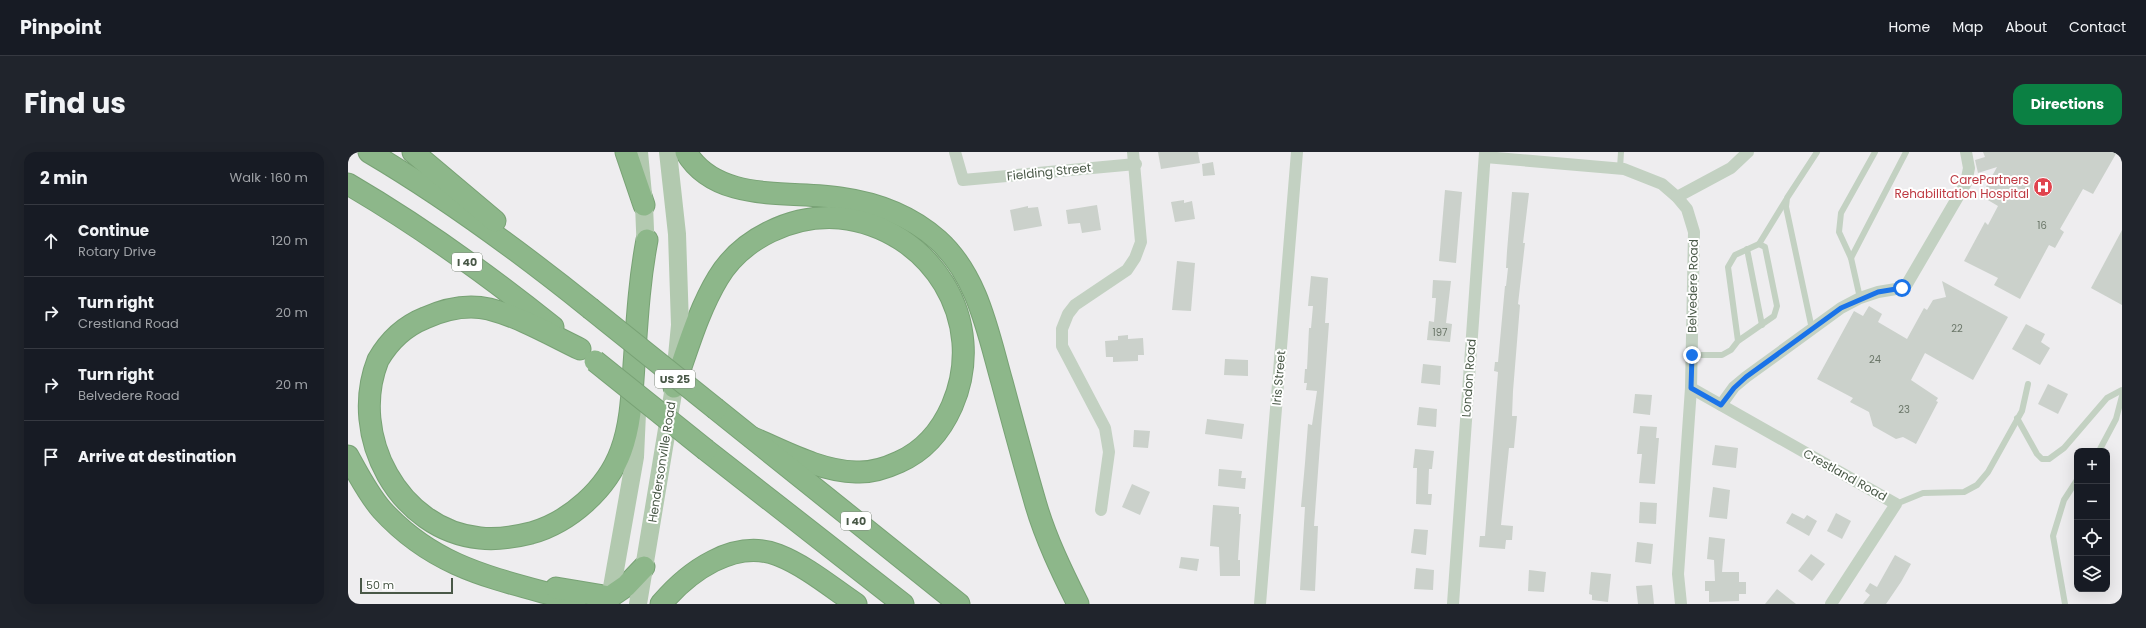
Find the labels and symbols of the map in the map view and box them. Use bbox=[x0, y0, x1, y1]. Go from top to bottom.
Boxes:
street label: Fielding Street bbox=[1006, 159, 1092, 184]
place label: CarePartners Rehabilitation Hospital bbox=[1894, 171, 2029, 202]
hospital icon: CarePartners Rehabilitation Hospital bbox=[2032, 176, 2054, 198]
house number: 16 bbox=[2037, 218, 2047, 233]
street label: Belvedere Road bbox=[1683, 239, 1702, 333]
road number: I 40 bbox=[452, 253, 482, 271]
route start bbox=[1893, 279, 1911, 297]
house number: 22 bbox=[1951, 321, 1963, 336]
house number: 197 bbox=[1433, 325, 1448, 340]
street label: London Road bbox=[1457, 338, 1480, 418]
route end bbox=[1683, 346, 1701, 364]
street label: Iris Street bbox=[1268, 350, 1289, 406]
house number: 24 bbox=[1869, 352, 1881, 367]
road number: US 25 bbox=[655, 370, 695, 388]
street label: Hendersonville Road bbox=[644, 400, 679, 524]
house number: 23 bbox=[1898, 402, 1910, 417]
street label: Crestland Road bbox=[1800, 445, 1890, 505]
road number: I 40 bbox=[841, 512, 871, 530]
scale bar bbox=[360, 576, 453, 595]

